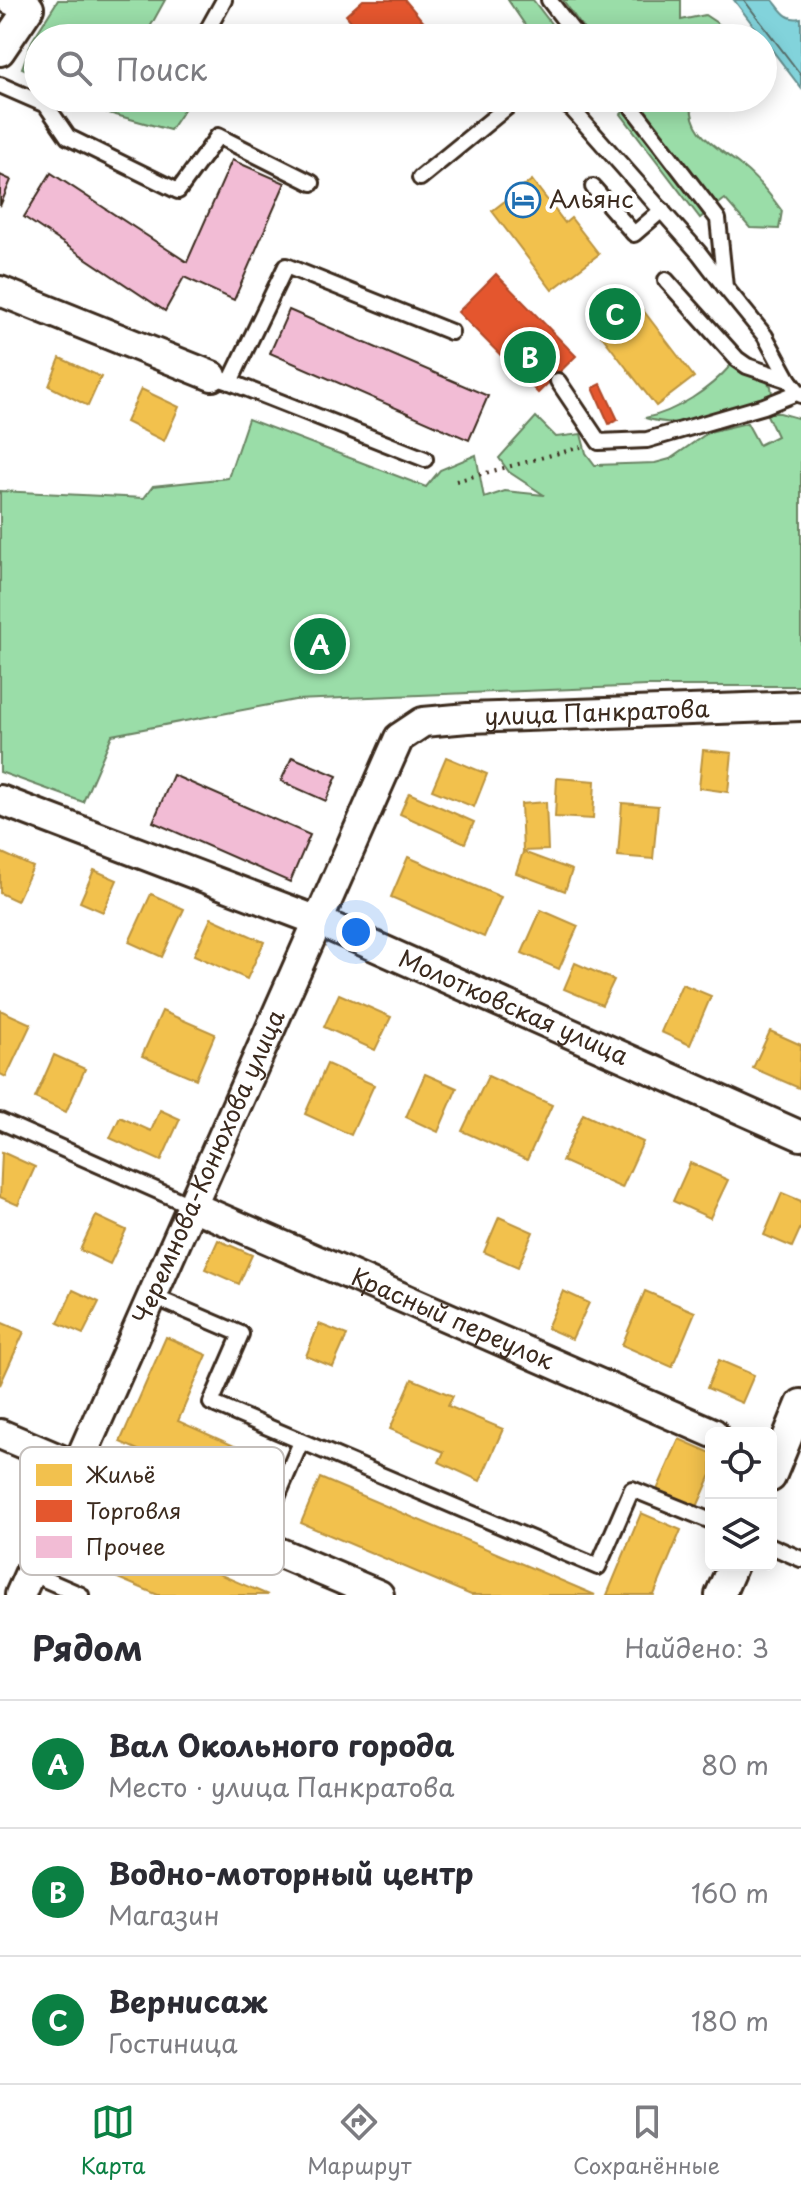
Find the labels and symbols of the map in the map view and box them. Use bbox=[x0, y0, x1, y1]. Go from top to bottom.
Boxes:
place label: Альянс bbox=[549, 180, 634, 216]
hotel icon: Альянс bbox=[504, 181, 542, 219]
pin: C bbox=[589, 284, 641, 344]
pin: B bbox=[504, 327, 556, 387]
pin: A bbox=[294, 614, 346, 674]
street label: улица Панкратова bbox=[484, 689, 710, 733]
your location bbox=[336, 912, 376, 952]
street label: Молотковская улица bbox=[394, 939, 635, 1073]
street label: Черемнова-Конюхова улица bbox=[122, 1003, 293, 1329]
street label: Красный переулок bbox=[346, 1258, 561, 1378]
legend bbox=[20, 1447, 284, 1575]
text: Жильё bbox=[85, 1457, 155, 1490]
text: Торговля bbox=[86, 1493, 181, 1526]
text: Прочее bbox=[86, 1529, 166, 1562]

